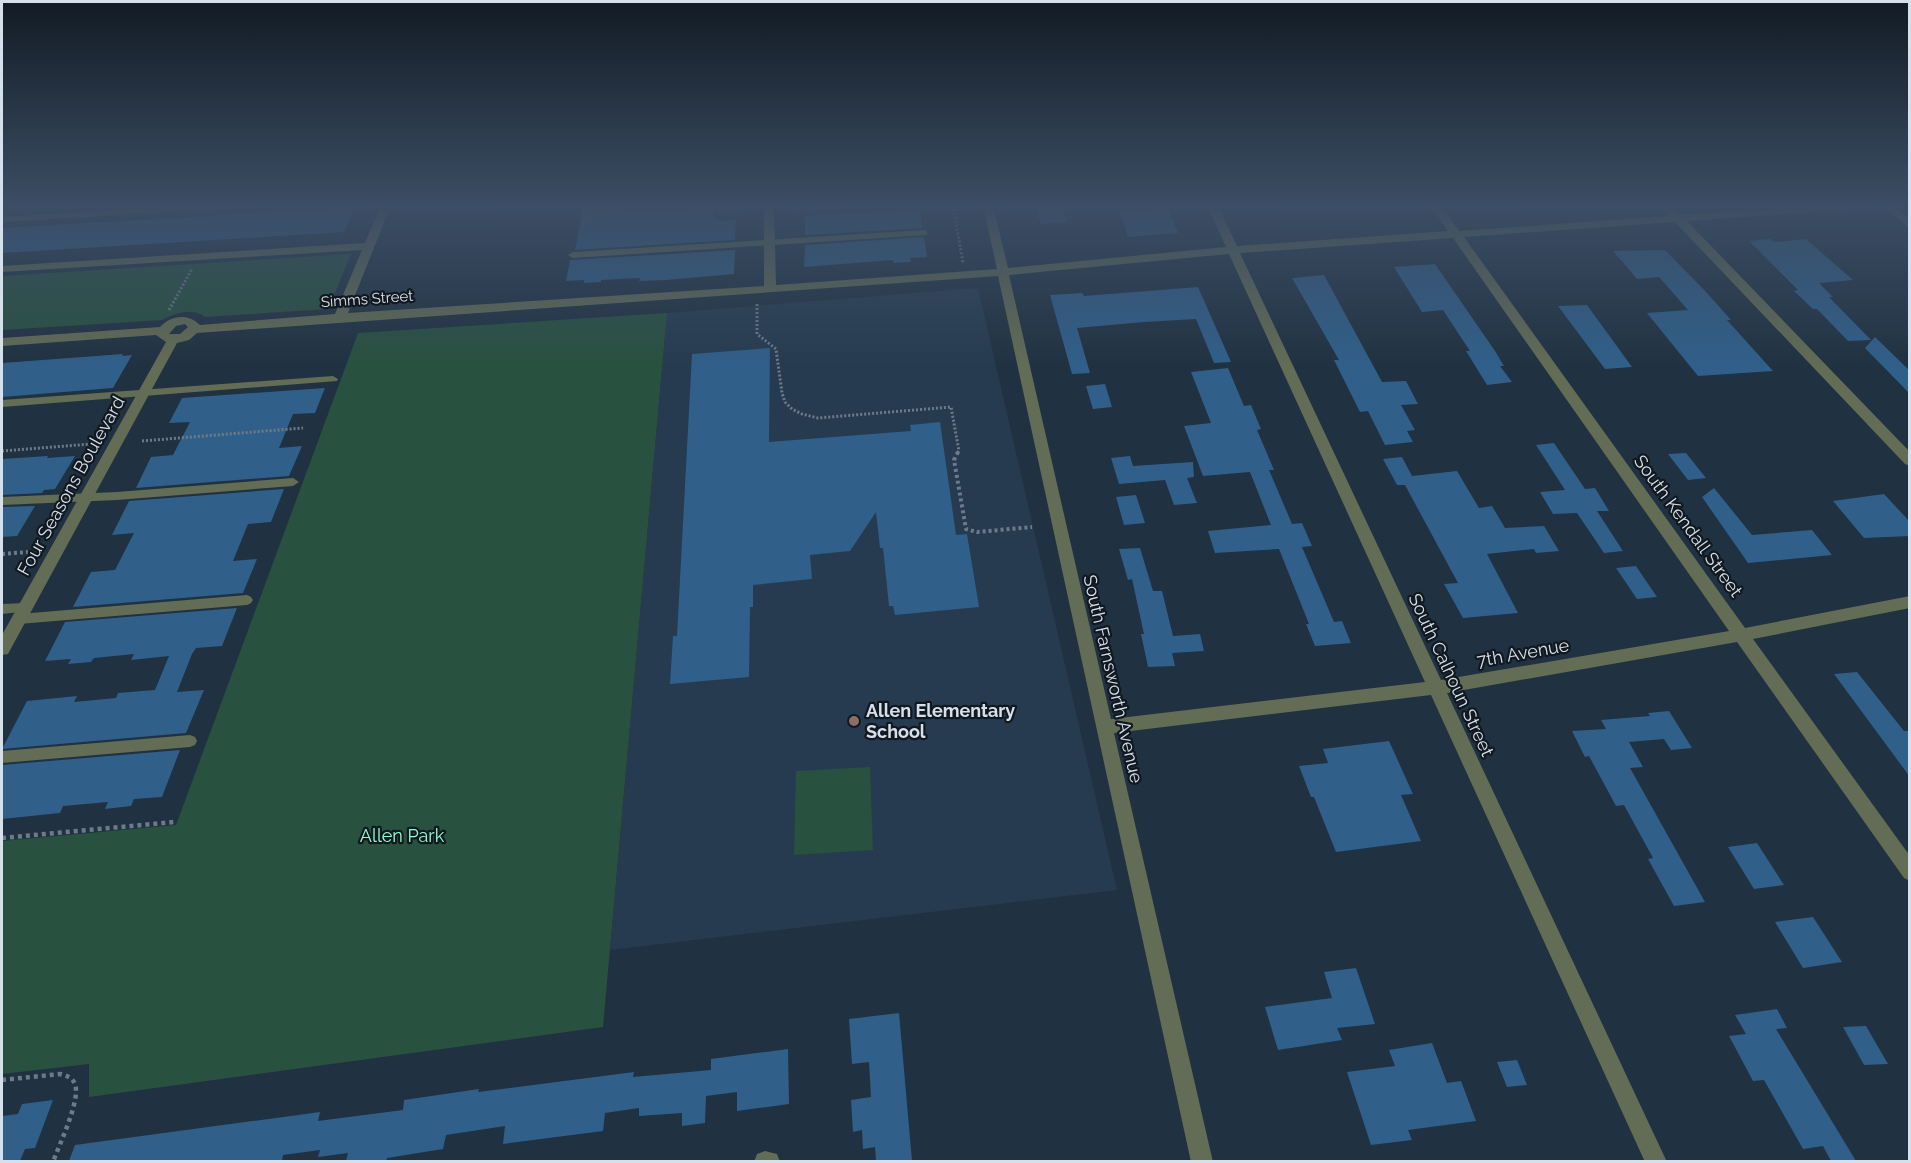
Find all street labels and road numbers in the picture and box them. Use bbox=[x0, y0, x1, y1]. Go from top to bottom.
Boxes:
street label: Simms Street bbox=[320, 287, 414, 311]
street label: Four Seasons Boulevard bbox=[13, 393, 129, 579]
street label: South Kendall Street bbox=[1630, 451, 1747, 601]
street label: South Farnsworth Avenue bbox=[1079, 573, 1148, 785]
street label: South Calhoun Street bbox=[1404, 590, 1498, 760]
street label: 7th Avenue bbox=[1475, 634, 1571, 671]

